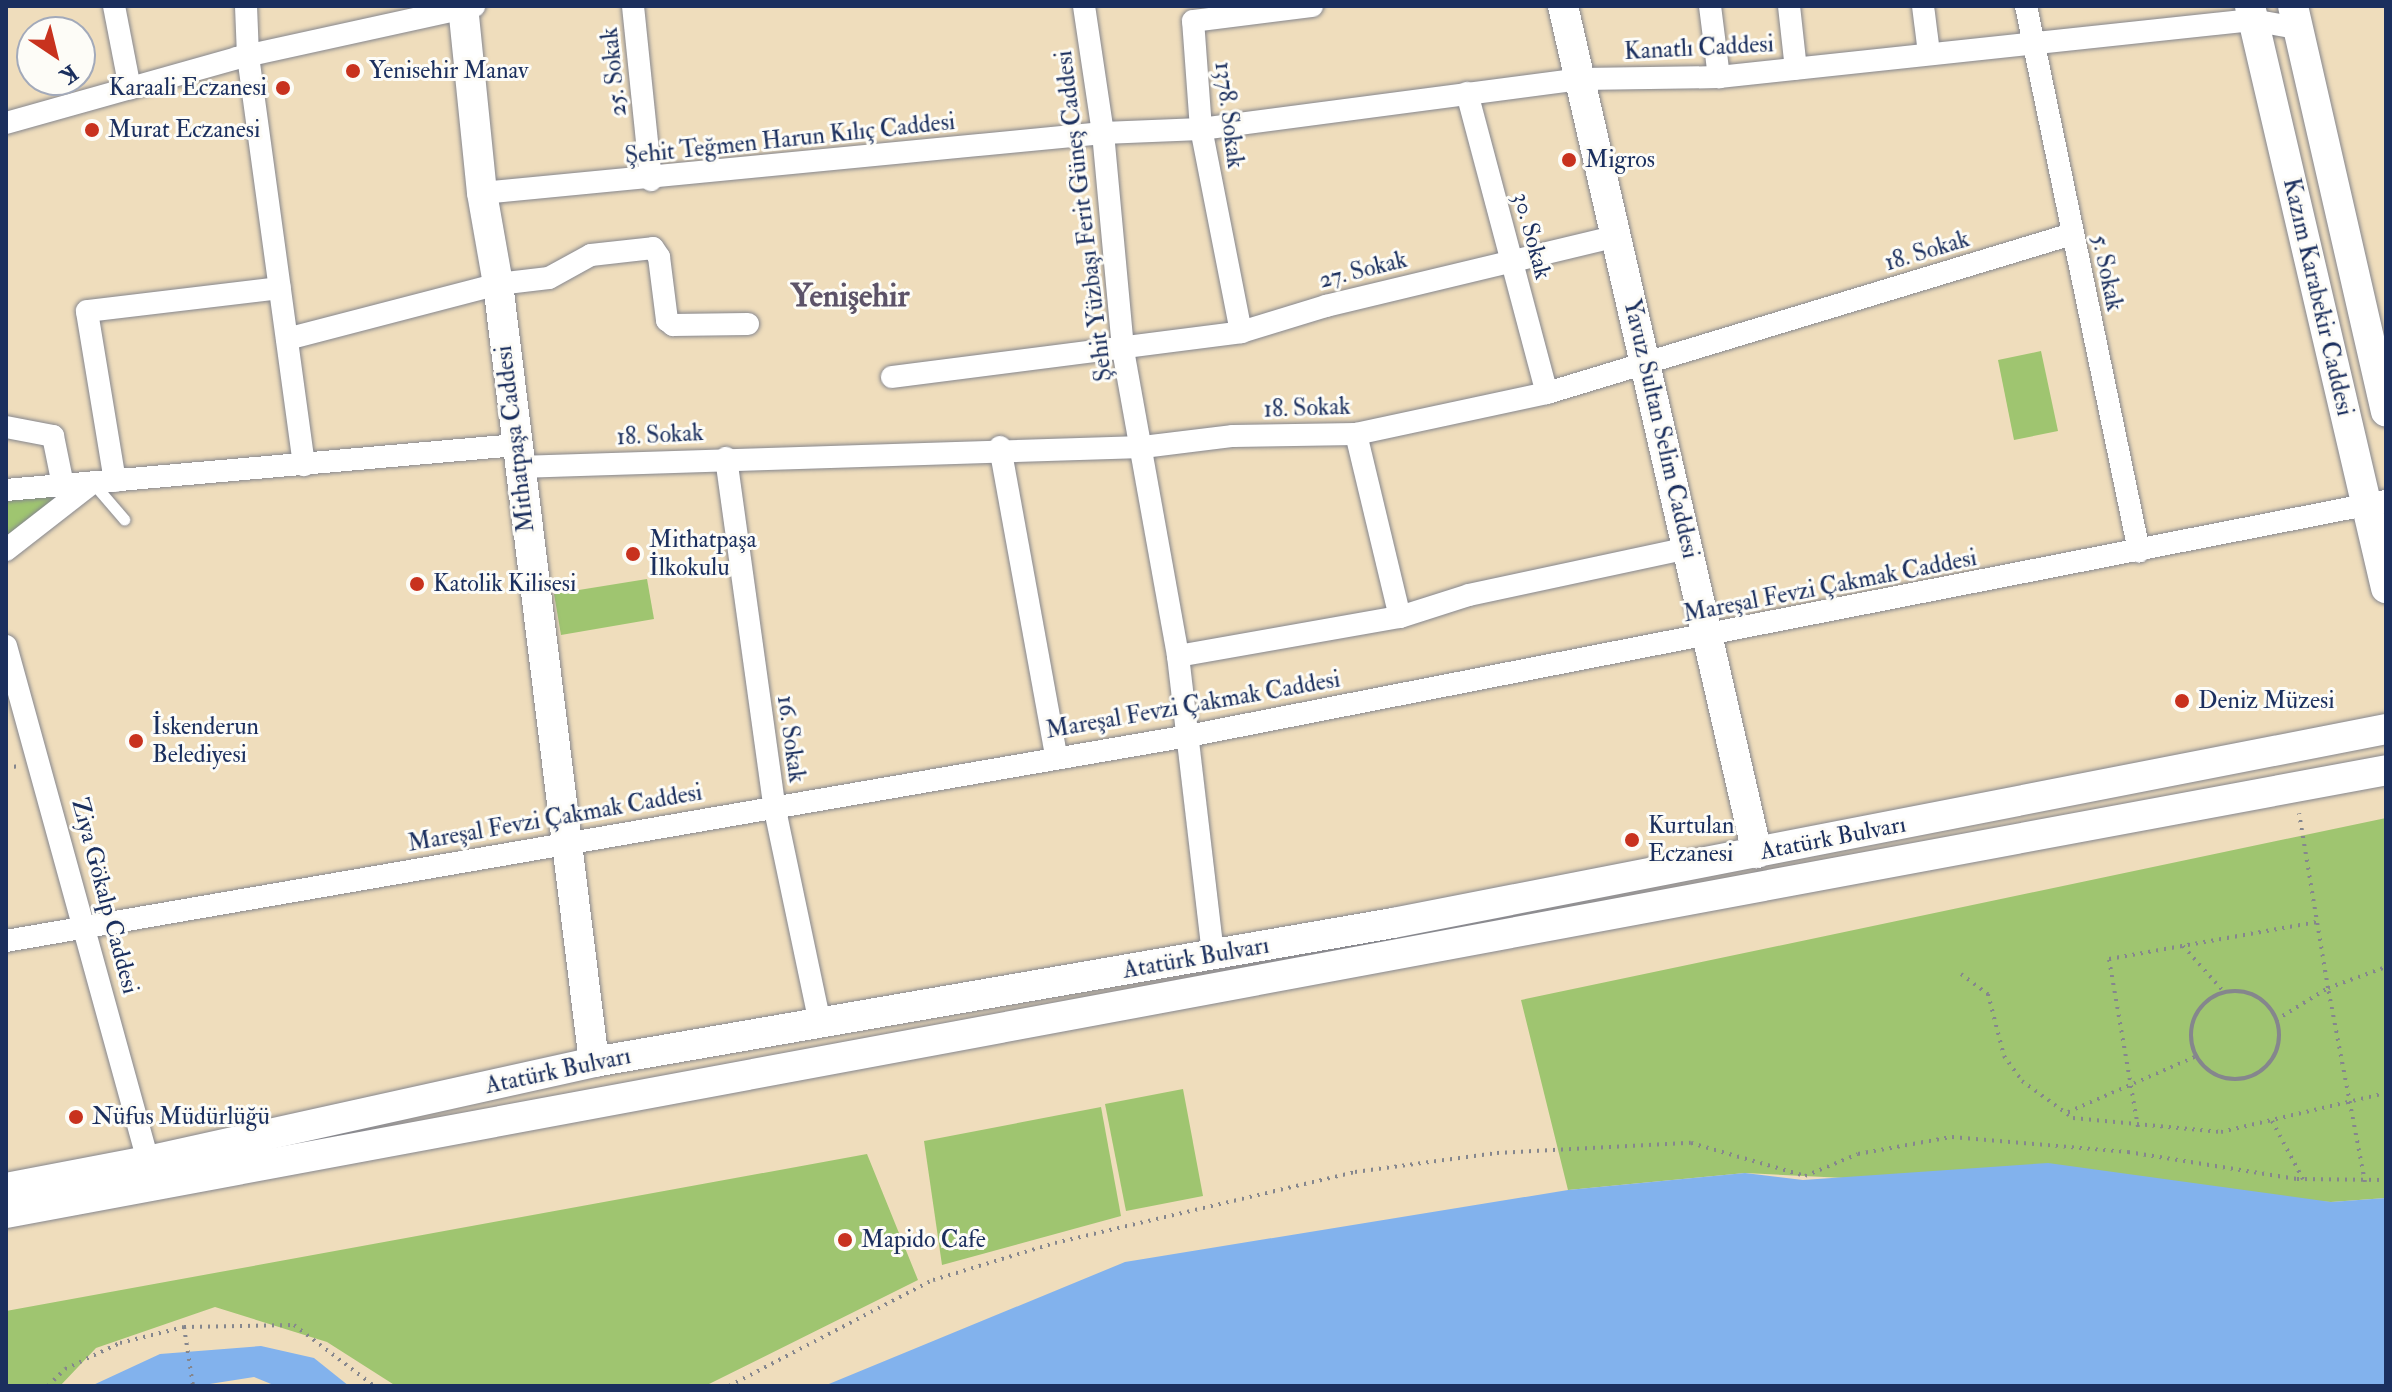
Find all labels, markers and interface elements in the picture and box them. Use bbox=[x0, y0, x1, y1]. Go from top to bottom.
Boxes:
north arrow bbox=[16, 16, 96, 96]
street label: 25. Sokak bbox=[595, 26, 633, 118]
street label: Kanatlı Caddesi bbox=[1623, 30, 1775, 66]
street label: Şehit Yüzbaşı Ferit Güneş Caddesi bbox=[1049, 49, 1119, 383]
place label: Yenisehir Manav bbox=[369, 57, 528, 85]
text: K bbox=[54, 58, 83, 90]
street label: 1378. Sokak bbox=[1208, 60, 1250, 170]
marker: Yenisehir Manav bbox=[344, 62, 362, 80]
place label: Karaali Eczanesi bbox=[109, 74, 267, 102]
marker: Karaali Eczanesi bbox=[274, 79, 292, 97]
street label: Şehit Teğmen Harun Kılıç Caddesi bbox=[623, 107, 957, 171]
place label: Murat Eczanesi bbox=[108, 116, 260, 144]
marker: Murat Eczanesi bbox=[83, 121, 101, 139]
place label: Migros bbox=[1585, 146, 1655, 174]
marker: Migros bbox=[1560, 151, 1578, 169]
street label: Kazım Karabekir Caddesi bbox=[2277, 175, 2359, 419]
street label: 30. Sokak bbox=[1507, 189, 1557, 283]
street label: 18. Sokak bbox=[1881, 225, 1973, 277]
street label: 5. Sokak bbox=[2085, 232, 2129, 314]
street label: 27. Sokak bbox=[1316, 245, 1410, 295]
district label: Yenişehir bbox=[791, 277, 909, 315]
street label: Yavuz Sultan Selim Caddesi bbox=[1617, 297, 1705, 561]
street label: Mithatpaşa Caddesi bbox=[489, 344, 541, 534]
street label: 18. Sokak bbox=[1263, 392, 1351, 424]
street label: 18. Sokak bbox=[616, 418, 704, 452]
place label: Mithatpaşa İlkokulu bbox=[649, 526, 757, 582]
street label: Mareşal Fevzi Çakmak Caddesi bbox=[1681, 543, 1979, 629]
marker: Mithatpaşa İlkokulu bbox=[624, 545, 642, 563]
place label: Katolik Kilisesi bbox=[433, 570, 576, 598]
marker: Katolik Kilisesi bbox=[408, 575, 426, 593]
street label: Mareşal Fevzi Çakmak Caddesi bbox=[1044, 665, 1342, 745]
place label: Deniz Müzesi bbox=[2198, 687, 2335, 715]
marker: Deniz Müzesi bbox=[2173, 692, 2191, 710]
street label: 16. Sokak bbox=[771, 694, 811, 784]
place label: İskenderun Belediyesi bbox=[152, 713, 259, 769]
marker: İskenderun Belediyesi bbox=[127, 732, 145, 750]
street label: Mareşal Fevzi Çakmak Caddesi bbox=[406, 778, 704, 858]
street label: Ziya Gökalp Caddesi bbox=[65, 795, 145, 997]
street label: Atatürk Bulvarı bbox=[1758, 810, 1908, 866]
place label: Kurtulan Eczanesi bbox=[1648, 812, 1734, 868]
marker: Kurtulan Eczanesi bbox=[1623, 831, 1641, 849]
street label: Atatürk Bulvarı bbox=[1121, 931, 1271, 985]
street label: Atatürk Bulvarı bbox=[483, 1042, 633, 1100]
place label: Nüfus Müdürlüğü bbox=[92, 1103, 270, 1131]
marker: Nüfus Müdürlüğü bbox=[67, 1108, 85, 1126]
place label: Mapido Cafe bbox=[861, 1226, 986, 1254]
marker: Mapido Cafe bbox=[836, 1231, 854, 1249]

